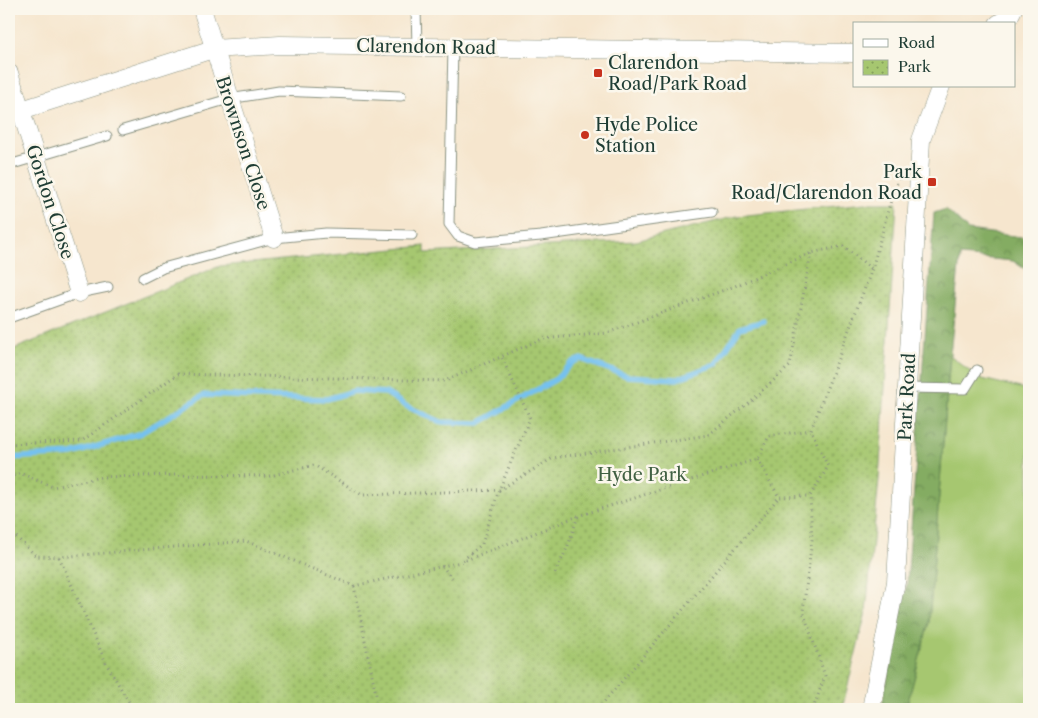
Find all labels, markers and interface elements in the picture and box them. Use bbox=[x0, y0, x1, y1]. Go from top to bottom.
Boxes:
legend bbox=[853, 22, 1016, 88]
text: Road bbox=[898, 33, 935, 52]
street label: Clarendon Road bbox=[356, 35, 496, 59]
place label: Clarendon Road/Park Road bbox=[608, 52, 747, 95]
text: Park bbox=[898, 57, 932, 76]
marker: Clarendon Road/Park Road bbox=[592, 67, 604, 79]
street label: Brownson Close bbox=[211, 73, 275, 213]
place label: Hyde Police Station bbox=[595, 114, 698, 157]
marker: Hyde Police Station bbox=[579, 129, 591, 141]
street label: Gordon Close bbox=[21, 142, 79, 262]
place label: Park Road/Clarendon Road bbox=[731, 161, 924, 204]
marker: Park Road/Clarendon Road bbox=[926, 176, 938, 188]
street label: Park Road bbox=[894, 352, 920, 442]
park label: Hyde Park bbox=[597, 464, 688, 486]

